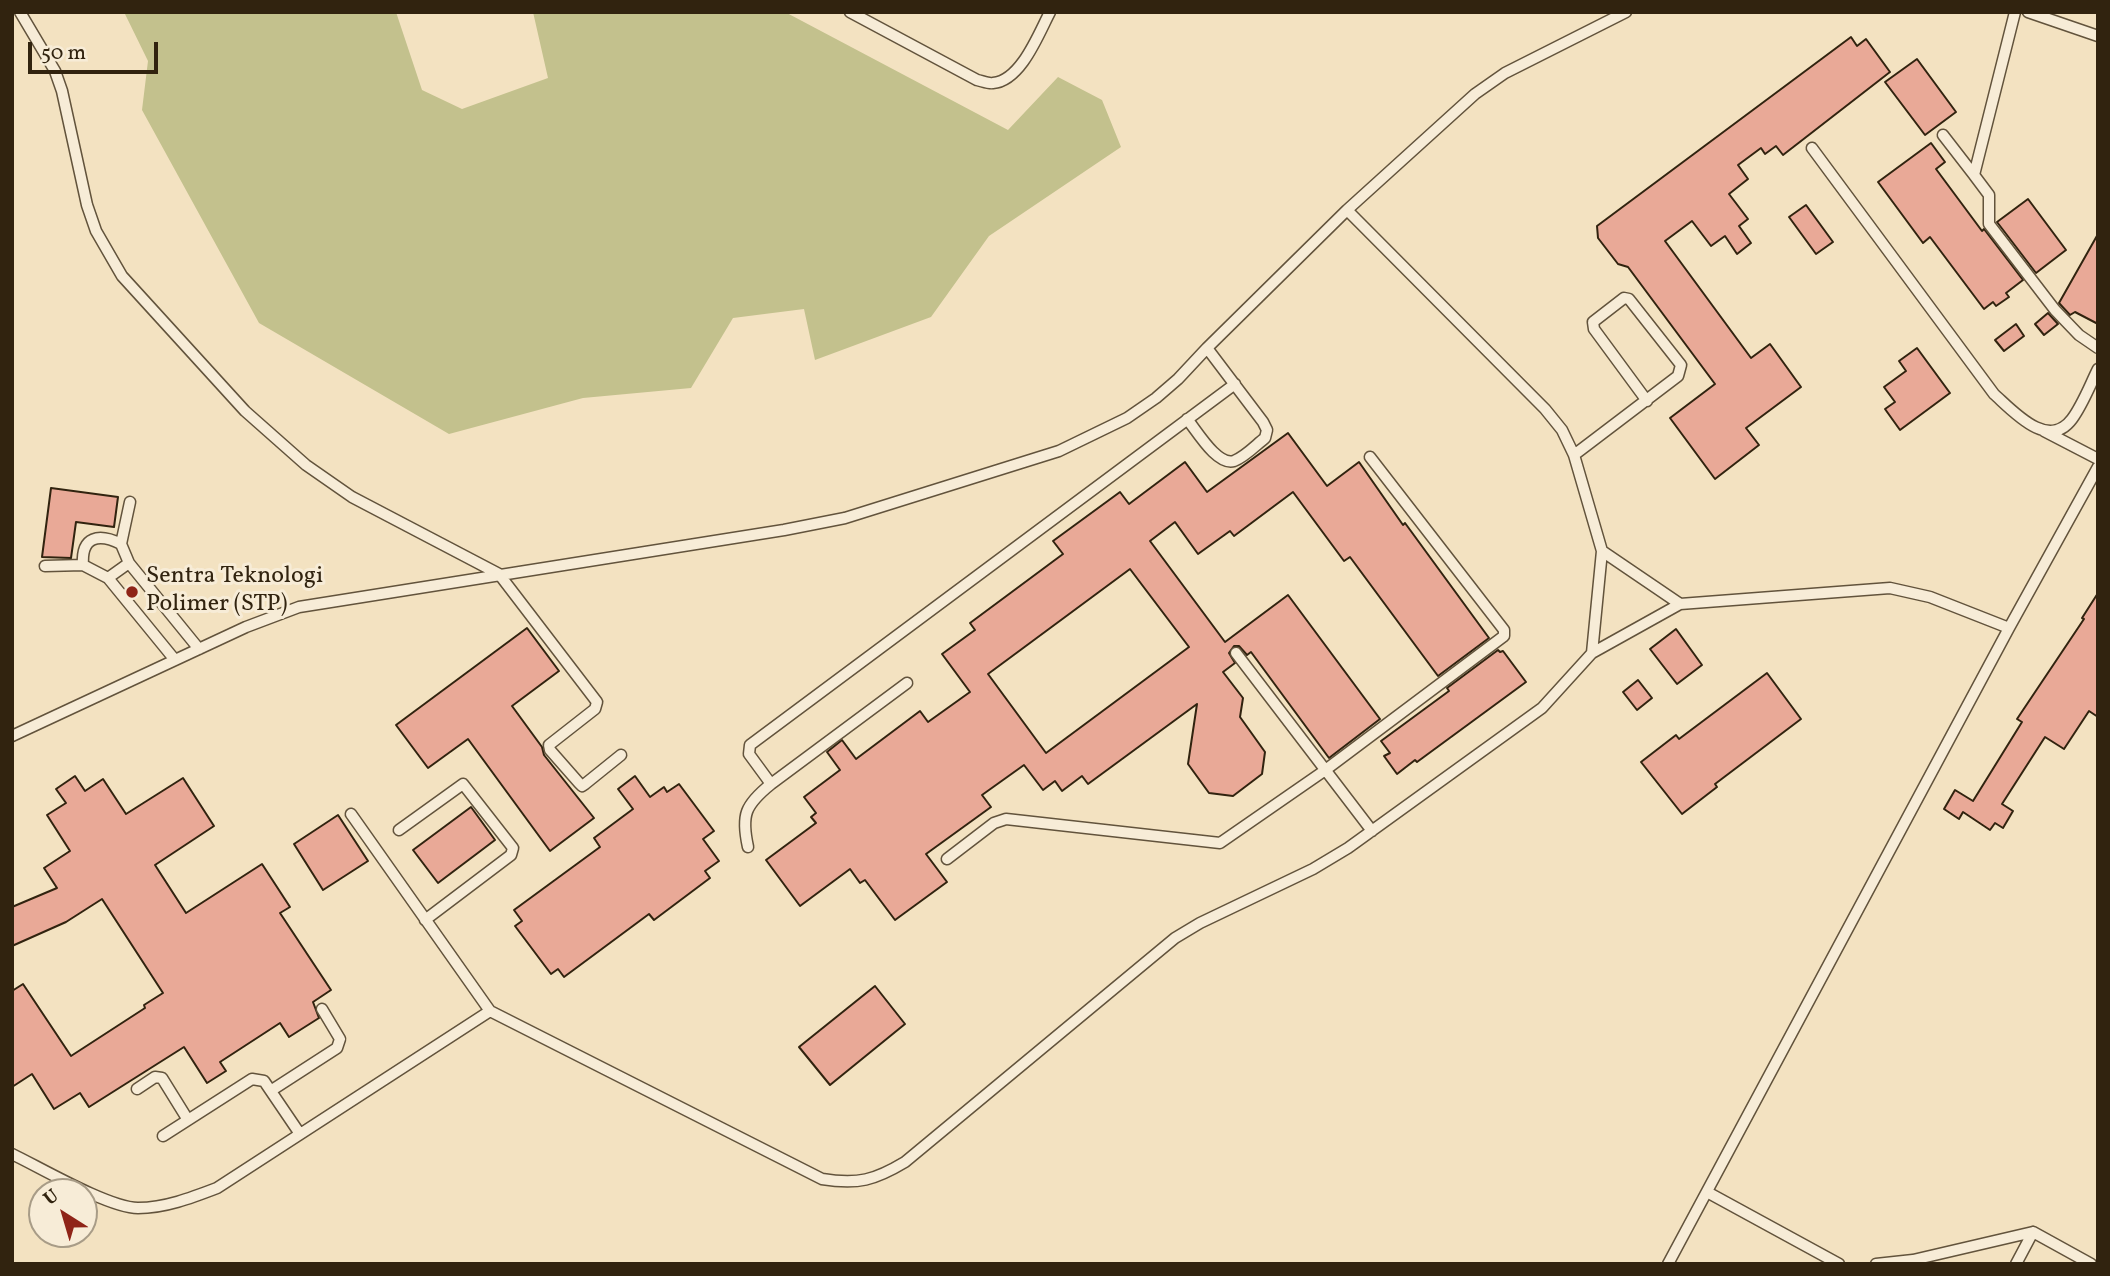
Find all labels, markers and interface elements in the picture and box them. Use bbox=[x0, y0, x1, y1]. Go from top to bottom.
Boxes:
scale bar bbox=[32, 28, 161, 72]
text: 50 m bbox=[41, 39, 86, 68]
place label: Sentra Teknologi Polimer (STP) bbox=[146, 564, 323, 620]
marker: Sentra Teknologi Polimer (STP) bbox=[124, 584, 140, 600]
north arrow bbox=[28, 1178, 98, 1248]
text: U bbox=[39, 1184, 65, 1212]

